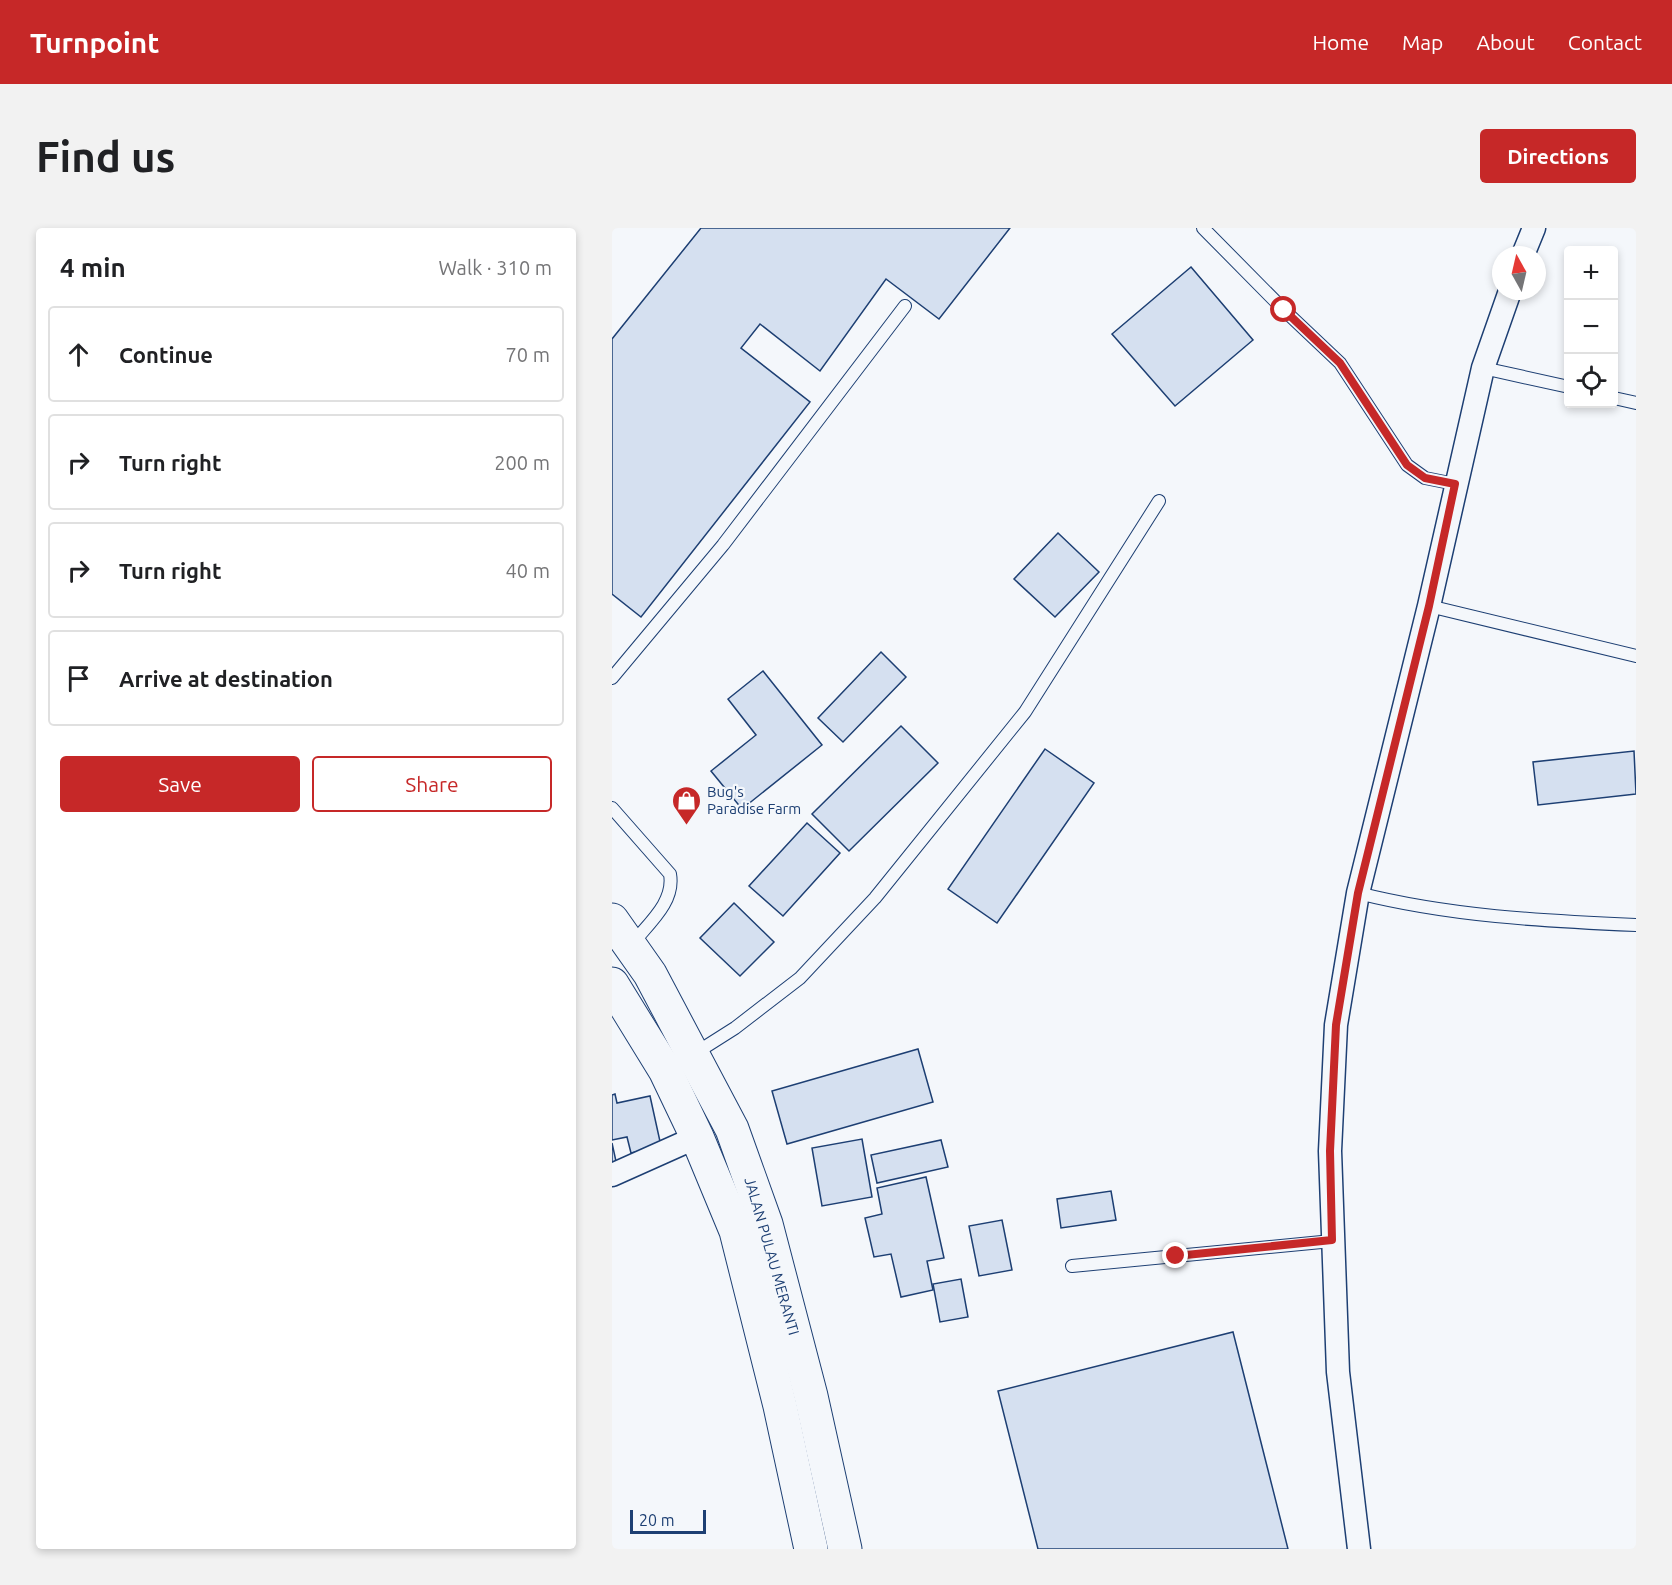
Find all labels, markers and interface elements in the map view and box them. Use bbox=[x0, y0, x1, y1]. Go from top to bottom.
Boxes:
text: Turnpoint bbox=[30, 27, 159, 58]
text: Home bbox=[1312, 30, 1369, 54]
text: Map bbox=[1402, 30, 1443, 54]
text: About bbox=[1476, 30, 1535, 54]
text: Contact bbox=[1568, 30, 1642, 54]
button: Directions bbox=[1480, 129, 1636, 183]
text: Find us bbox=[36, 133, 175, 180]
north arrow bbox=[1492, 246, 1546, 300]
map controls bbox=[1564, 246, 1618, 408]
button: + bbox=[1564, 246, 1618, 300]
text: 4 min bbox=[60, 253, 126, 282]
text: Walk · 310 m bbox=[439, 256, 552, 279]
route start bbox=[1270, 296, 1296, 322]
button: − bbox=[1564, 300, 1618, 354]
icon: ahead bbox=[62, 338, 95, 371]
text: Continue bbox=[119, 342, 213, 367]
text: 70 m bbox=[506, 343, 550, 366]
button: locate bbox=[1564, 354, 1618, 408]
icon: right bbox=[62, 446, 95, 479]
text: Turn right bbox=[119, 450, 221, 475]
text: 200 m bbox=[494, 451, 550, 474]
icon: right bbox=[62, 554, 95, 587]
text: Turn right bbox=[119, 558, 221, 583]
text: 40 m bbox=[506, 559, 550, 582]
icon: arrive bbox=[62, 662, 95, 695]
text: Arrive at destination bbox=[119, 666, 333, 691]
button: Save bbox=[60, 756, 300, 812]
button: Share bbox=[312, 756, 552, 812]
place label: Bug's Paradise Farm bbox=[707, 783, 801, 817]
shop icon: Bug's Paradise Farm bbox=[670, 784, 702, 826]
street label: JALAN PULAU MERANTI bbox=[741, 1175, 803, 1337]
route end bbox=[1162, 1242, 1188, 1268]
scale bar bbox=[630, 1507, 706, 1534]
text: 20 m bbox=[639, 1511, 675, 1529]

